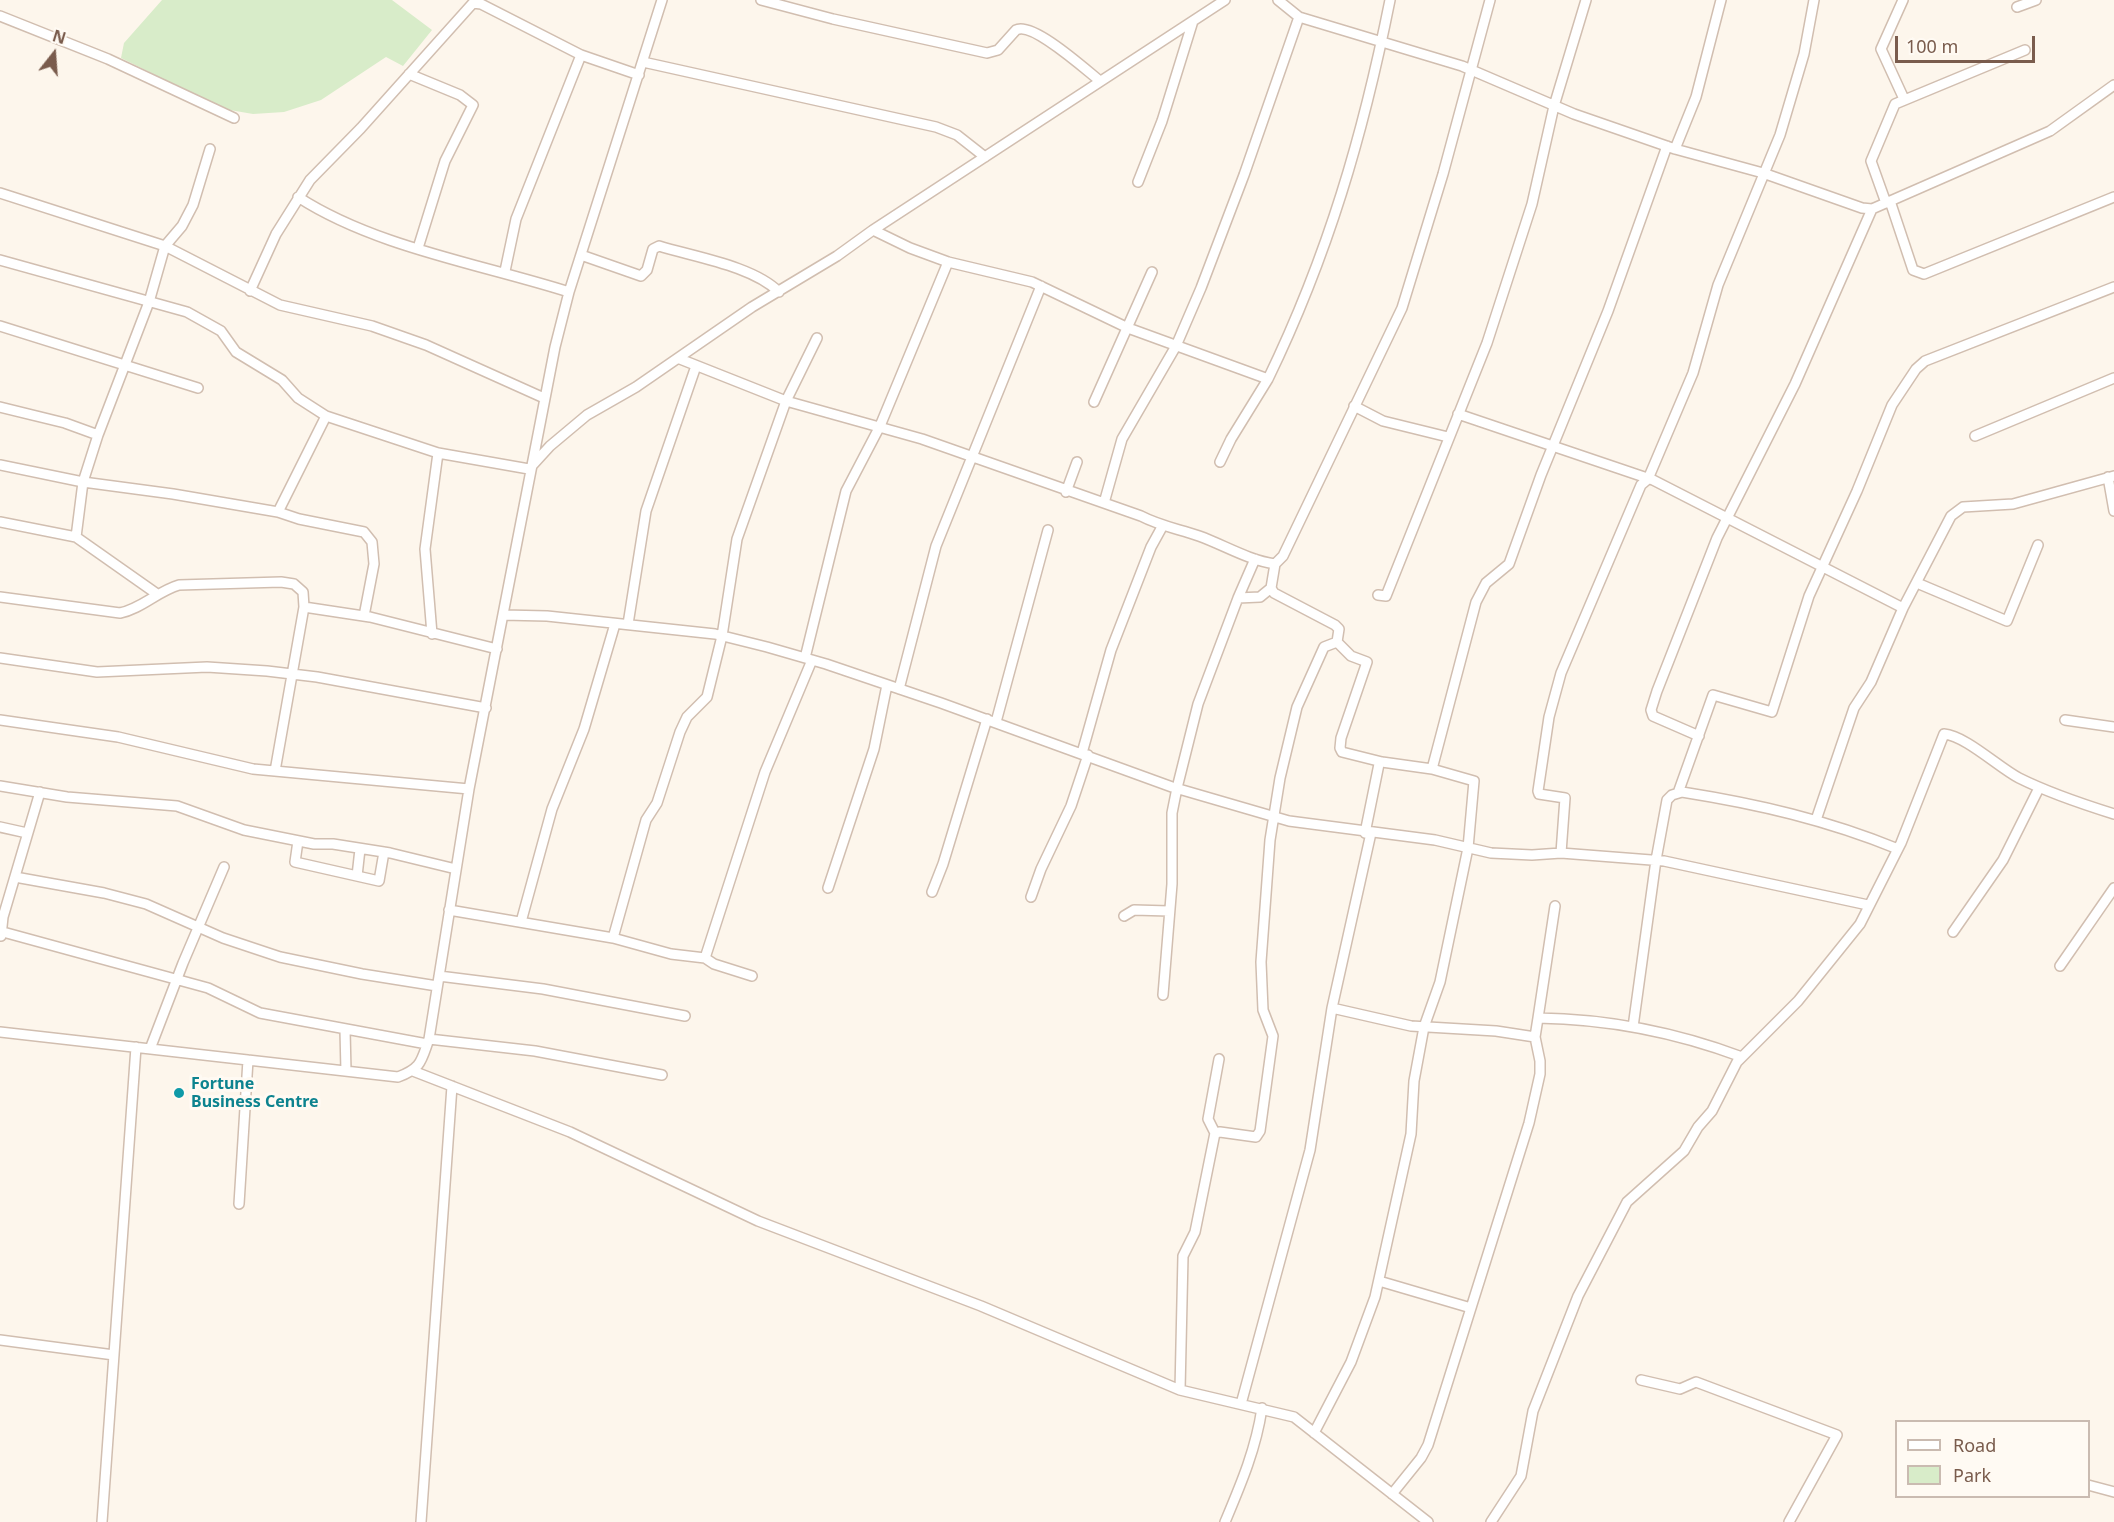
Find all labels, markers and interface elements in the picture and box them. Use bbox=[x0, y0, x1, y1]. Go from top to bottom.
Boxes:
north arrow bbox=[24, 24, 84, 84]
text: N bbox=[50, 24, 69, 49]
scale bar bbox=[1898, 24, 2038, 62]
text: 100 m bbox=[1906, 34, 1958, 58]
place label: Fortune Business Centre bbox=[191, 1074, 319, 1112]
marker: Fortune Business Centre bbox=[172, 1086, 186, 1100]
legend bbox=[1895, 1420, 2090, 1498]
text: Road bbox=[1953, 1433, 1996, 1457]
text: Park bbox=[1953, 1463, 1991, 1487]

